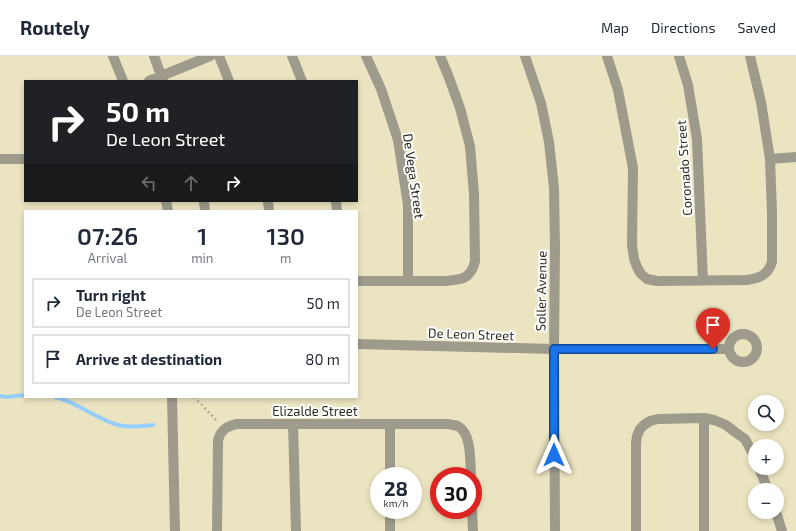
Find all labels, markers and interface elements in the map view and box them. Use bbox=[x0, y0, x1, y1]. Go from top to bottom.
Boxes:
text: Routely bbox=[20, 16, 90, 39]
text: Map bbox=[601, 19, 629, 36]
text: Directions bbox=[651, 19, 716, 36]
text: Saved bbox=[738, 19, 776, 36]
text: 50 m bbox=[106, 94, 170, 128]
icon: right bbox=[40, 96, 92, 148]
street label: Coronado Street bbox=[673, 120, 695, 216]
text: De Leon Street bbox=[106, 128, 225, 150]
street label: De Vega Street bbox=[400, 132, 428, 220]
icon: left bbox=[138, 172, 160, 194]
icon: ahead bbox=[180, 172, 202, 194]
icon: right bbox=[222, 172, 244, 194]
text: 07:26 bbox=[77, 221, 138, 250]
text: 1 bbox=[197, 221, 207, 250]
text: 130 bbox=[267, 221, 305, 250]
text: Arrival bbox=[88, 250, 127, 266]
text: min bbox=[191, 250, 213, 266]
text: m bbox=[280, 250, 291, 266]
street label: Soller Avenue bbox=[532, 251, 550, 331]
text: Turn right bbox=[76, 286, 146, 304]
icon: right bbox=[42, 292, 64, 314]
text: 50 m bbox=[306, 294, 340, 312]
text: De Leon Street bbox=[76, 304, 162, 320]
pin bbox=[696, 308, 730, 349]
icon: arrive bbox=[702, 314, 724, 336]
street label: De Leon Street bbox=[428, 325, 514, 343]
icon: arrive bbox=[42, 348, 64, 370]
text: Arrive at destination bbox=[76, 350, 222, 368]
text: 80 m bbox=[305, 350, 340, 368]
map controls bbox=[748, 395, 784, 519]
button: search bbox=[748, 395, 784, 431]
street label: Elizalde Street bbox=[272, 403, 358, 419]
position arrow bbox=[533, 434, 575, 476]
button: + bbox=[748, 439, 784, 475]
speed limit sign: 30 bbox=[430, 467, 482, 519]
text: 28 bbox=[384, 476, 408, 500]
button: − bbox=[748, 483, 784, 519]
text: km/h bbox=[384, 497, 408, 509]

